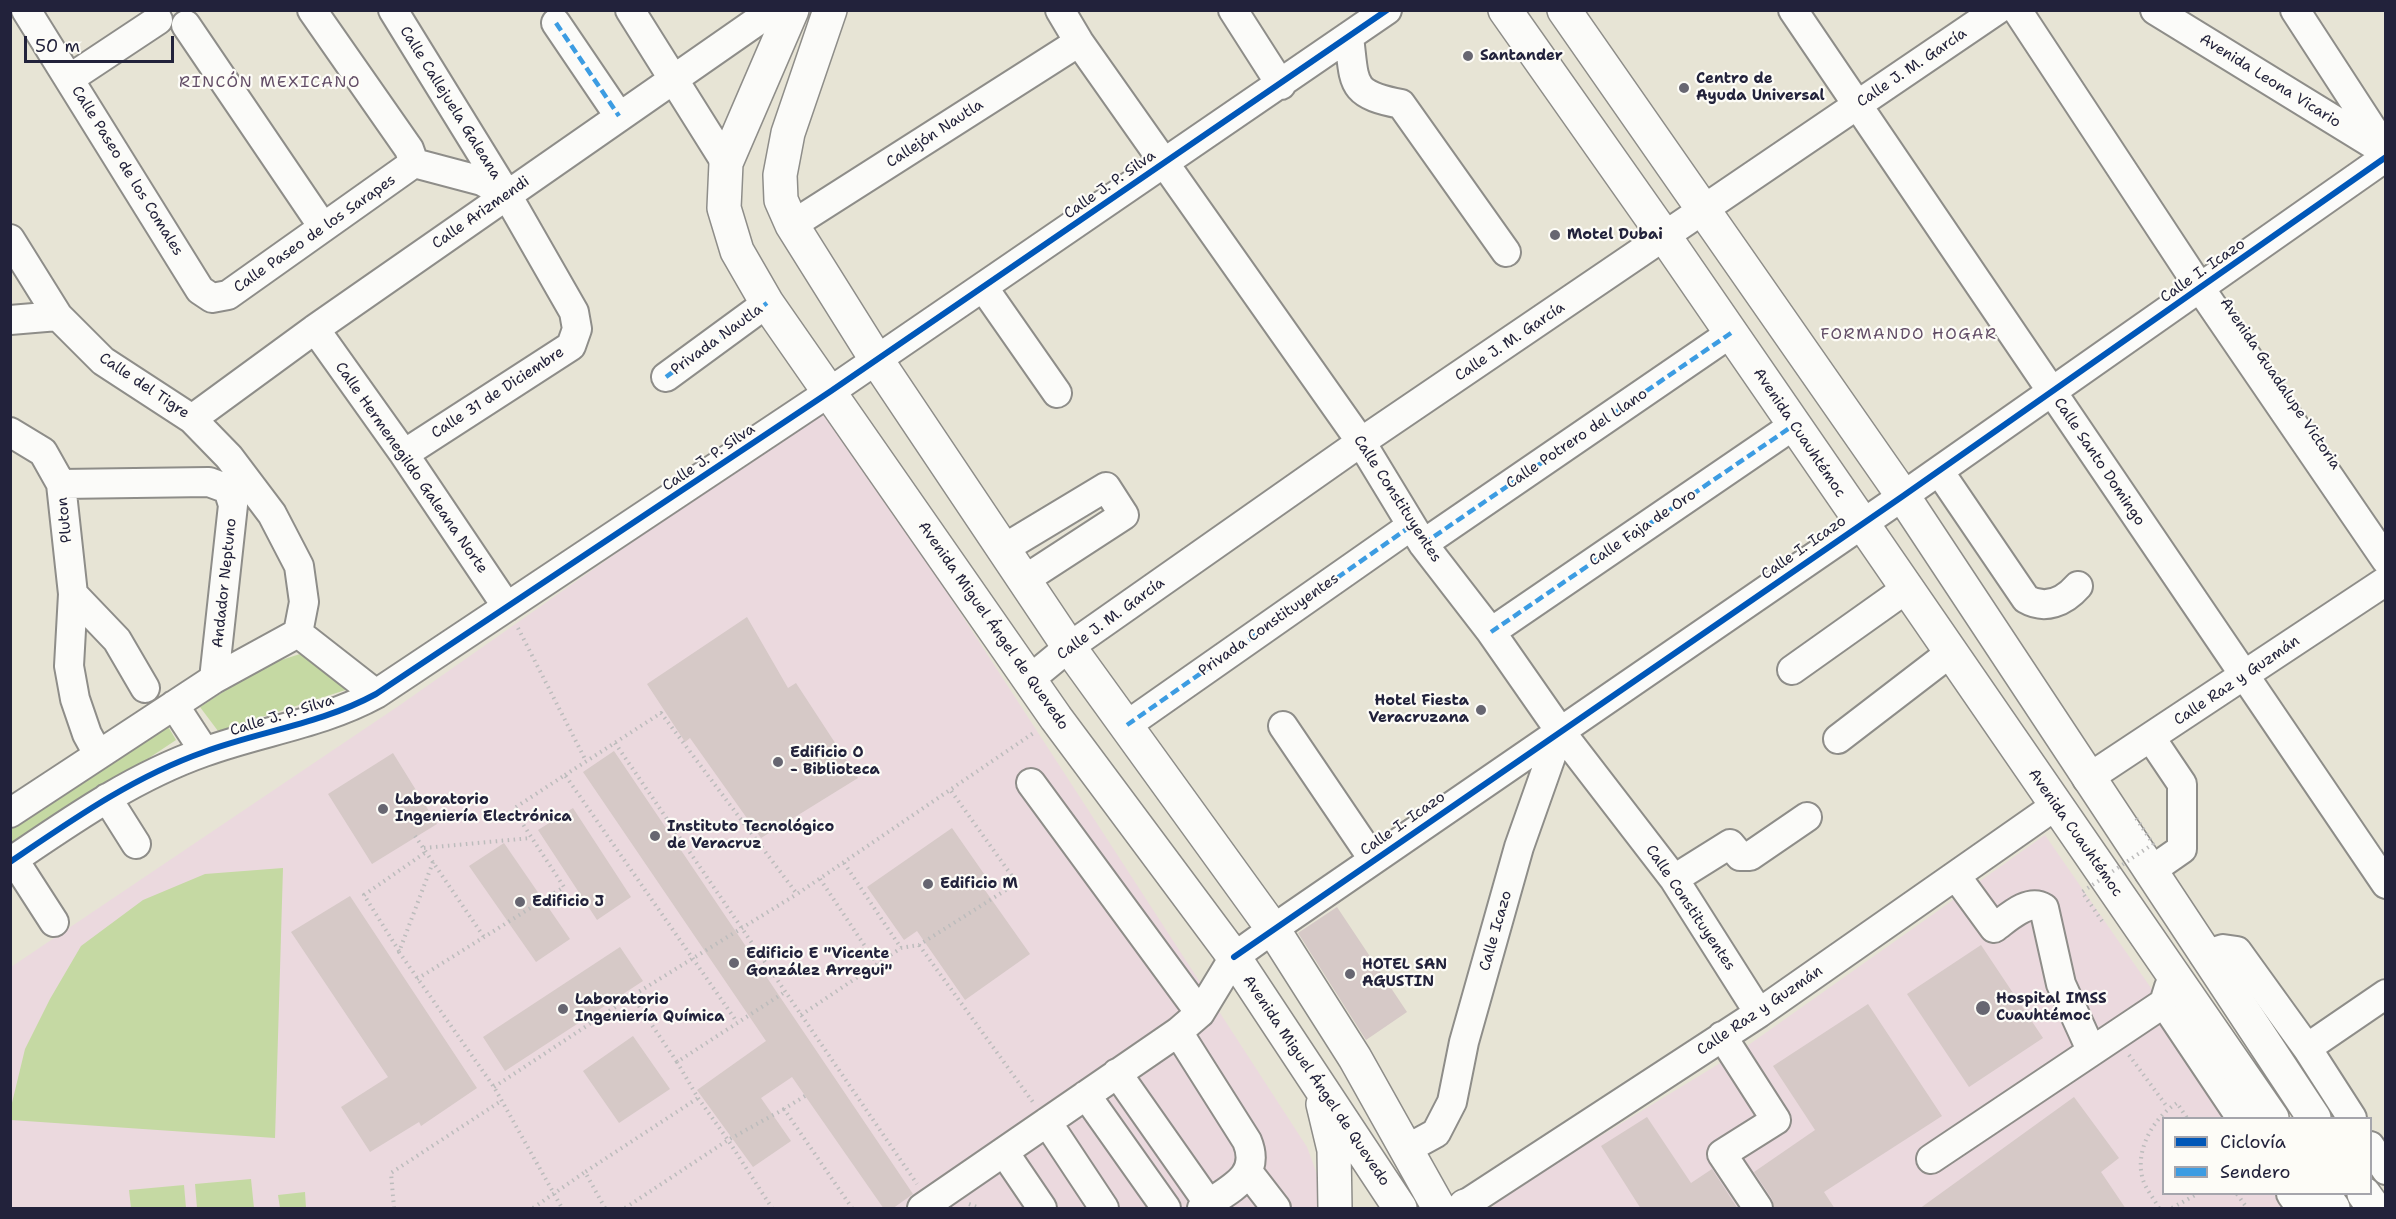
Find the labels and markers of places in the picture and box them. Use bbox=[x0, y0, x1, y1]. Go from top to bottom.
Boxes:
place label: Santander bbox=[1480, 47, 1563, 65]
marker: Santander bbox=[1461, 49, 1475, 63]
place label: Centro de Ayuda Universal bbox=[1696, 70, 1825, 105]
marker: Centro de Ayuda Universal bbox=[1677, 81, 1691, 95]
place label: Motel Dubai bbox=[1567, 226, 1663, 244]
marker: Motel Dubai bbox=[1548, 228, 1562, 242]
place label: Hotel Fiesta Veracruzana bbox=[1368, 692, 1469, 727]
marker: Hotel Fiesta Veracruzana bbox=[1474, 703, 1488, 717]
place label: Edificio O - Biblioteca bbox=[790, 744, 880, 779]
marker: Edificio O - Biblioteca bbox=[771, 755, 785, 769]
place label: Laboratorio Ingeniería Electrónica bbox=[395, 791, 572, 826]
marker: Laboratorio Ingeniería Electrónica bbox=[376, 802, 390, 816]
place label: Instituto Tecnológico de Veracruz bbox=[667, 818, 834, 853]
marker: Instituto Tecnológico de Veracruz bbox=[648, 829, 662, 843]
place label: Edificio M bbox=[940, 875, 1018, 893]
marker: Edificio M bbox=[921, 877, 935, 891]
place label: Edificio J bbox=[532, 893, 604, 911]
marker: Edificio J bbox=[513, 895, 527, 909]
place label: Edificio E "Vicente González Arregui" bbox=[746, 945, 892, 980]
marker: Edificio E "Vicente González Arregui" bbox=[727, 956, 741, 970]
place label: HOTEL SAN AGUSTIN bbox=[1362, 956, 1447, 991]
marker: HOTEL SAN AGUSTIN bbox=[1343, 967, 1357, 981]
place label: Hospital IMSS Cuauhtémoc bbox=[1996, 990, 2107, 1025]
place label: Laboratorio Ingeniería Química bbox=[575, 991, 724, 1026]
marker: Hospital IMSS Cuauhtémoc bbox=[1974, 999, 1992, 1017]
marker: Laboratorio Ingeniería Química bbox=[556, 1002, 570, 1016]

